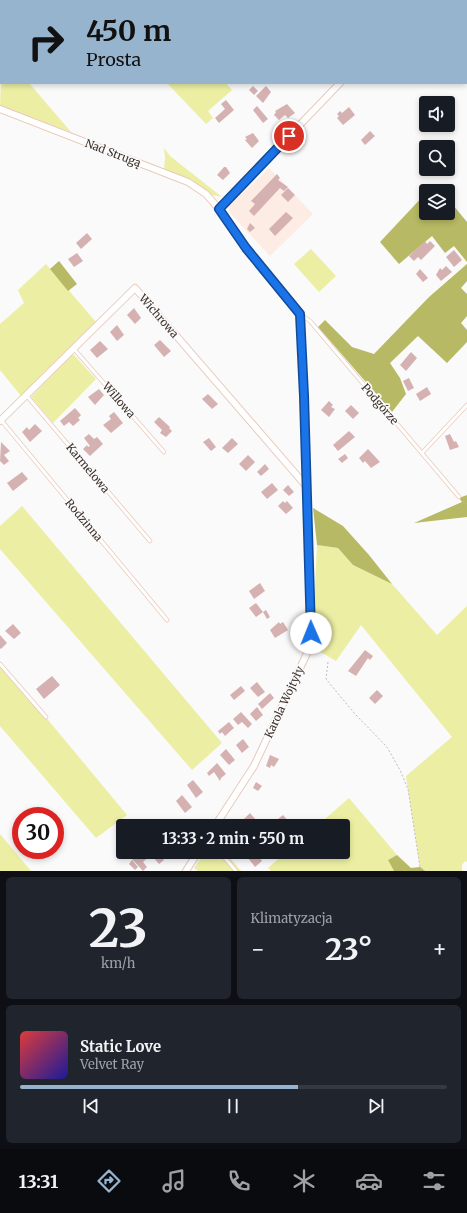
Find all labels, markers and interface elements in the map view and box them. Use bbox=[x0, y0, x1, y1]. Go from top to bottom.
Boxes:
text: 450 m bbox=[86, 13, 171, 49]
icon: right bbox=[20, 16, 72, 68]
text: Prosta bbox=[86, 48, 141, 71]
map controls bbox=[419, 96, 455, 220]
button: sound bbox=[419, 96, 455, 132]
pin bbox=[272, 119, 306, 153]
icon: arrive bbox=[278, 125, 300, 147]
street label: Nad Strugą bbox=[83, 136, 143, 170]
button: search bbox=[419, 140, 455, 176]
button: layers bbox=[419, 184, 455, 220]
street label: Wichrowa bbox=[136, 291, 182, 341]
street label: Willowa bbox=[99, 378, 138, 421]
street label: Podgórze bbox=[358, 381, 402, 428]
street label: Karmelowa bbox=[63, 440, 113, 496]
street label: Rodzinna bbox=[62, 496, 106, 544]
position arrow bbox=[290, 612, 332, 654]
street label: Karola Wojtyły bbox=[261, 663, 307, 740]
speed limit sign: 30 bbox=[12, 807, 64, 859]
text: 13:33 · 2 min · 550 m bbox=[162, 829, 304, 848]
text: 23 bbox=[89, 896, 148, 961]
text: Klimatyzacja bbox=[251, 910, 333, 927]
text: 23° bbox=[325, 930, 373, 968]
text: − bbox=[251, 935, 265, 963]
text: + bbox=[432, 935, 447, 963]
text: km/h bbox=[101, 955, 135, 972]
text: Static Love bbox=[80, 1037, 161, 1056]
text: Velvet Ray bbox=[80, 1056, 144, 1073]
icon: previous bbox=[80, 1095, 102, 1117]
icon: pause bbox=[222, 1095, 244, 1117]
icon: next bbox=[365, 1095, 387, 1117]
icon: directions bbox=[95, 1167, 123, 1195]
icon: music bbox=[160, 1167, 188, 1195]
icon: phone bbox=[225, 1167, 253, 1195]
icon: climate bbox=[290, 1167, 318, 1195]
icon: car bbox=[355, 1167, 383, 1195]
icon: filters bbox=[420, 1167, 448, 1195]
text: 13:31 bbox=[19, 1170, 58, 1193]

